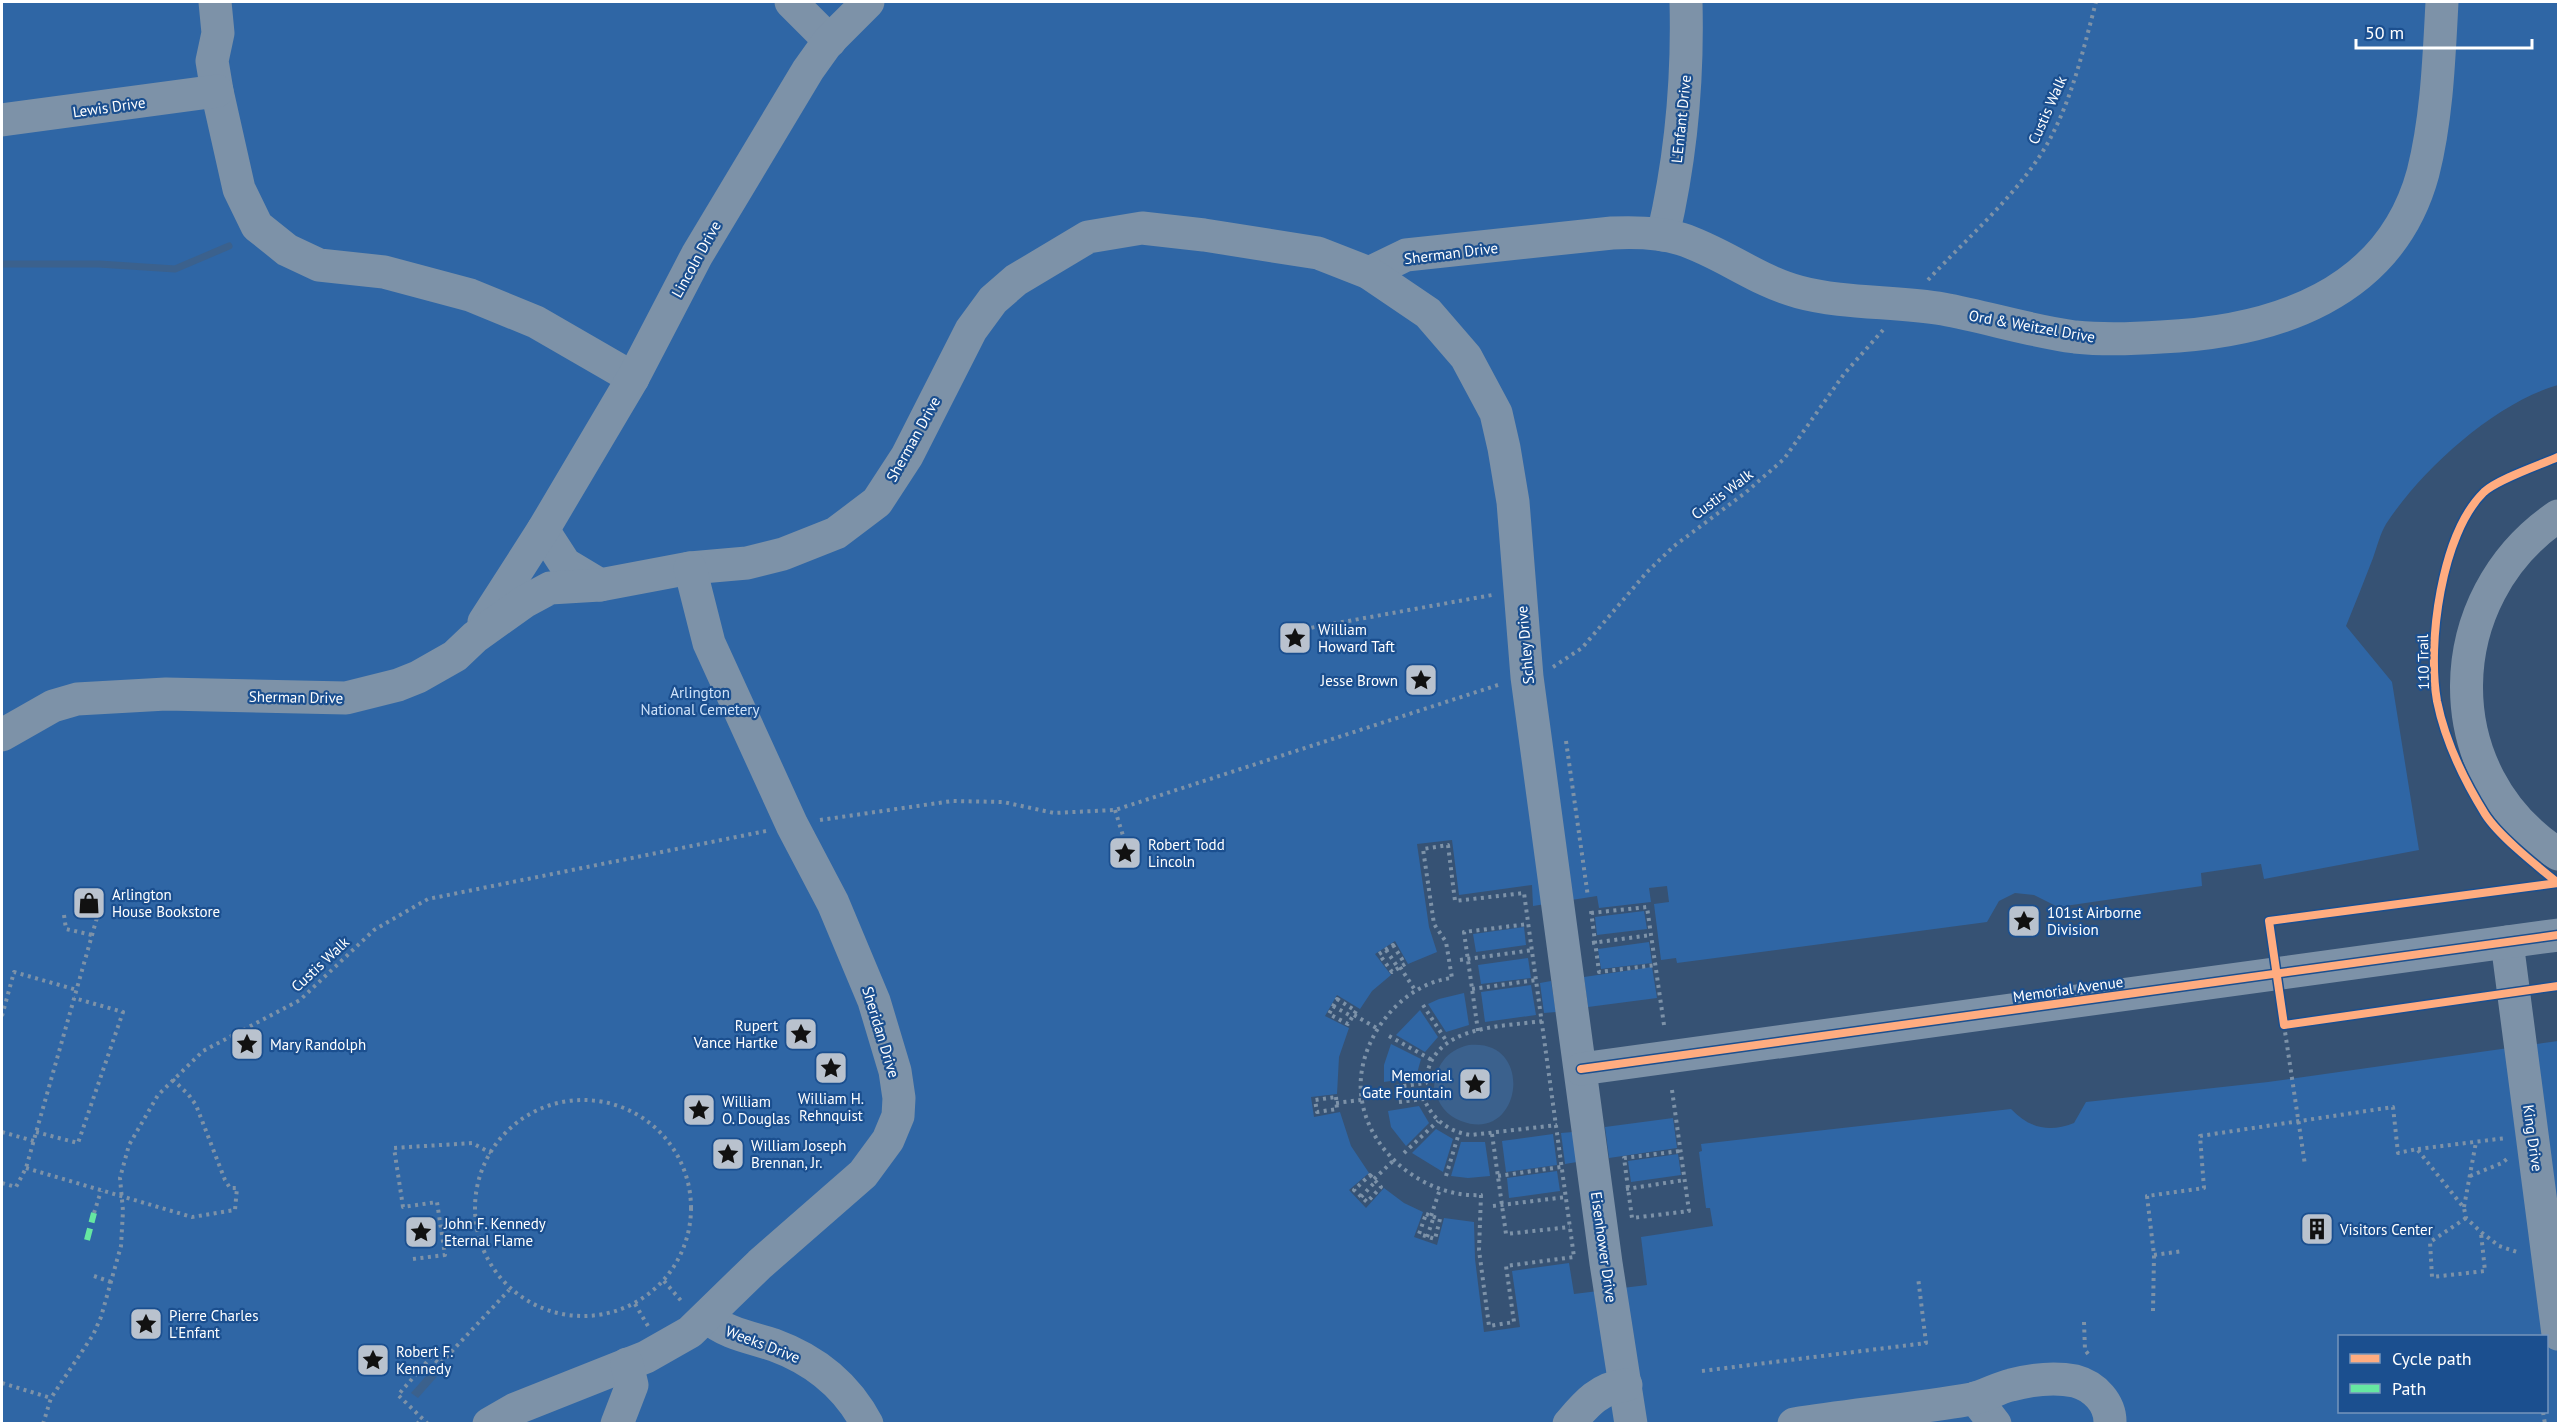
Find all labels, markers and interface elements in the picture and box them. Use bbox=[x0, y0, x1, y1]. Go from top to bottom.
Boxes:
scale bar bbox=[2356, 12, 2532, 50]
text: 50 m bbox=[2365, 21, 2404, 44]
street label: Custis Walk bbox=[2024, 72, 2071, 147]
street label: L'Enfant Drive bbox=[1667, 74, 1695, 164]
street label: Lewis Drive bbox=[71, 92, 147, 122]
street label: Lincoln Drive bbox=[667, 217, 725, 301]
street label: Sherman Drive bbox=[1403, 238, 1499, 268]
street label: Ord & Weitzel Drive bbox=[1967, 306, 2097, 346]
street label: Sherman Drive bbox=[882, 393, 944, 485]
street label: Custis Walk bbox=[1687, 464, 1757, 523]
street label: Schley Drive bbox=[1512, 605, 1538, 685]
place icon: William Howard Taft bbox=[1277, 620, 1313, 656]
place label: William Howard Taft bbox=[1318, 620, 1395, 656]
street label: 110 Trail bbox=[2413, 633, 2433, 690]
place icon: Jesse Brown bbox=[1403, 662, 1439, 698]
place label: Jesse Brown bbox=[1320, 671, 1398, 690]
park label: Arlington National Cemetery bbox=[641, 683, 759, 719]
street label: Sherman Drive bbox=[249, 687, 343, 707]
place icon: Robert Todd Lincoln bbox=[1107, 835, 1143, 871]
place label: Robert Todd Lincoln bbox=[1148, 835, 1225, 871]
shop icon: Arlington House Bookstore bbox=[71, 885, 107, 921]
place label: Arlington House Bookstore bbox=[112, 885, 220, 921]
place icon: 101st Airborne Division bbox=[2006, 903, 2042, 939]
place label: 101st Airborne Division bbox=[2047, 903, 2141, 939]
street label: Custis Walk bbox=[287, 932, 354, 996]
street label: Memorial Avenue bbox=[2012, 972, 2124, 1006]
street label: Sheridan Drive bbox=[858, 984, 904, 1080]
place label: Rupert Vance Hartke bbox=[693, 1016, 778, 1052]
place icon: Rupert Vance Hartke bbox=[783, 1016, 819, 1052]
place icon: Mary Randolph bbox=[229, 1026, 265, 1062]
place label: Mary Randolph bbox=[270, 1035, 366, 1054]
place icon: William H. Rehnquist bbox=[813, 1050, 849, 1086]
place label: Memorial Gate Fountain bbox=[1362, 1066, 1453, 1102]
place icon: Memorial Gate Fountain bbox=[1457, 1066, 1493, 1102]
place label: William H. Rehnquist bbox=[798, 1089, 864, 1125]
place icon: William O. Douglas bbox=[681, 1092, 717, 1128]
place label: William O. Douglas bbox=[722, 1092, 790, 1128]
street label: King Drive bbox=[2519, 1103, 2547, 1173]
place icon: William Joseph Brennan, Jr. bbox=[710, 1136, 746, 1172]
place label: William Joseph Brennan, Jr. bbox=[751, 1136, 847, 1172]
street label: Eisenhower Drive bbox=[1587, 1190, 1621, 1304]
building icon: Visitors Center bbox=[2299, 1211, 2335, 1247]
place icon: John F. Kennedy Eternal Flame bbox=[403, 1214, 439, 1250]
place label: John F. Kennedy Eternal Flame bbox=[443, 1214, 546, 1250]
place label: Visitors Center bbox=[2339, 1220, 2433, 1239]
place icon: Pierre Charles L'Enfant bbox=[128, 1306, 164, 1342]
place label: Pierre Charles L'Enfant bbox=[169, 1306, 258, 1342]
street label: Weeks Drive bbox=[723, 1321, 803, 1367]
legend bbox=[2338, 1335, 2548, 1413]
place icon: Robert F. Kennedy bbox=[355, 1342, 391, 1378]
place label: Robert F. Kennedy bbox=[396, 1342, 454, 1378]
text: Cycle path bbox=[2392, 1347, 2472, 1370]
text: Path bbox=[2392, 1377, 2426, 1400]

